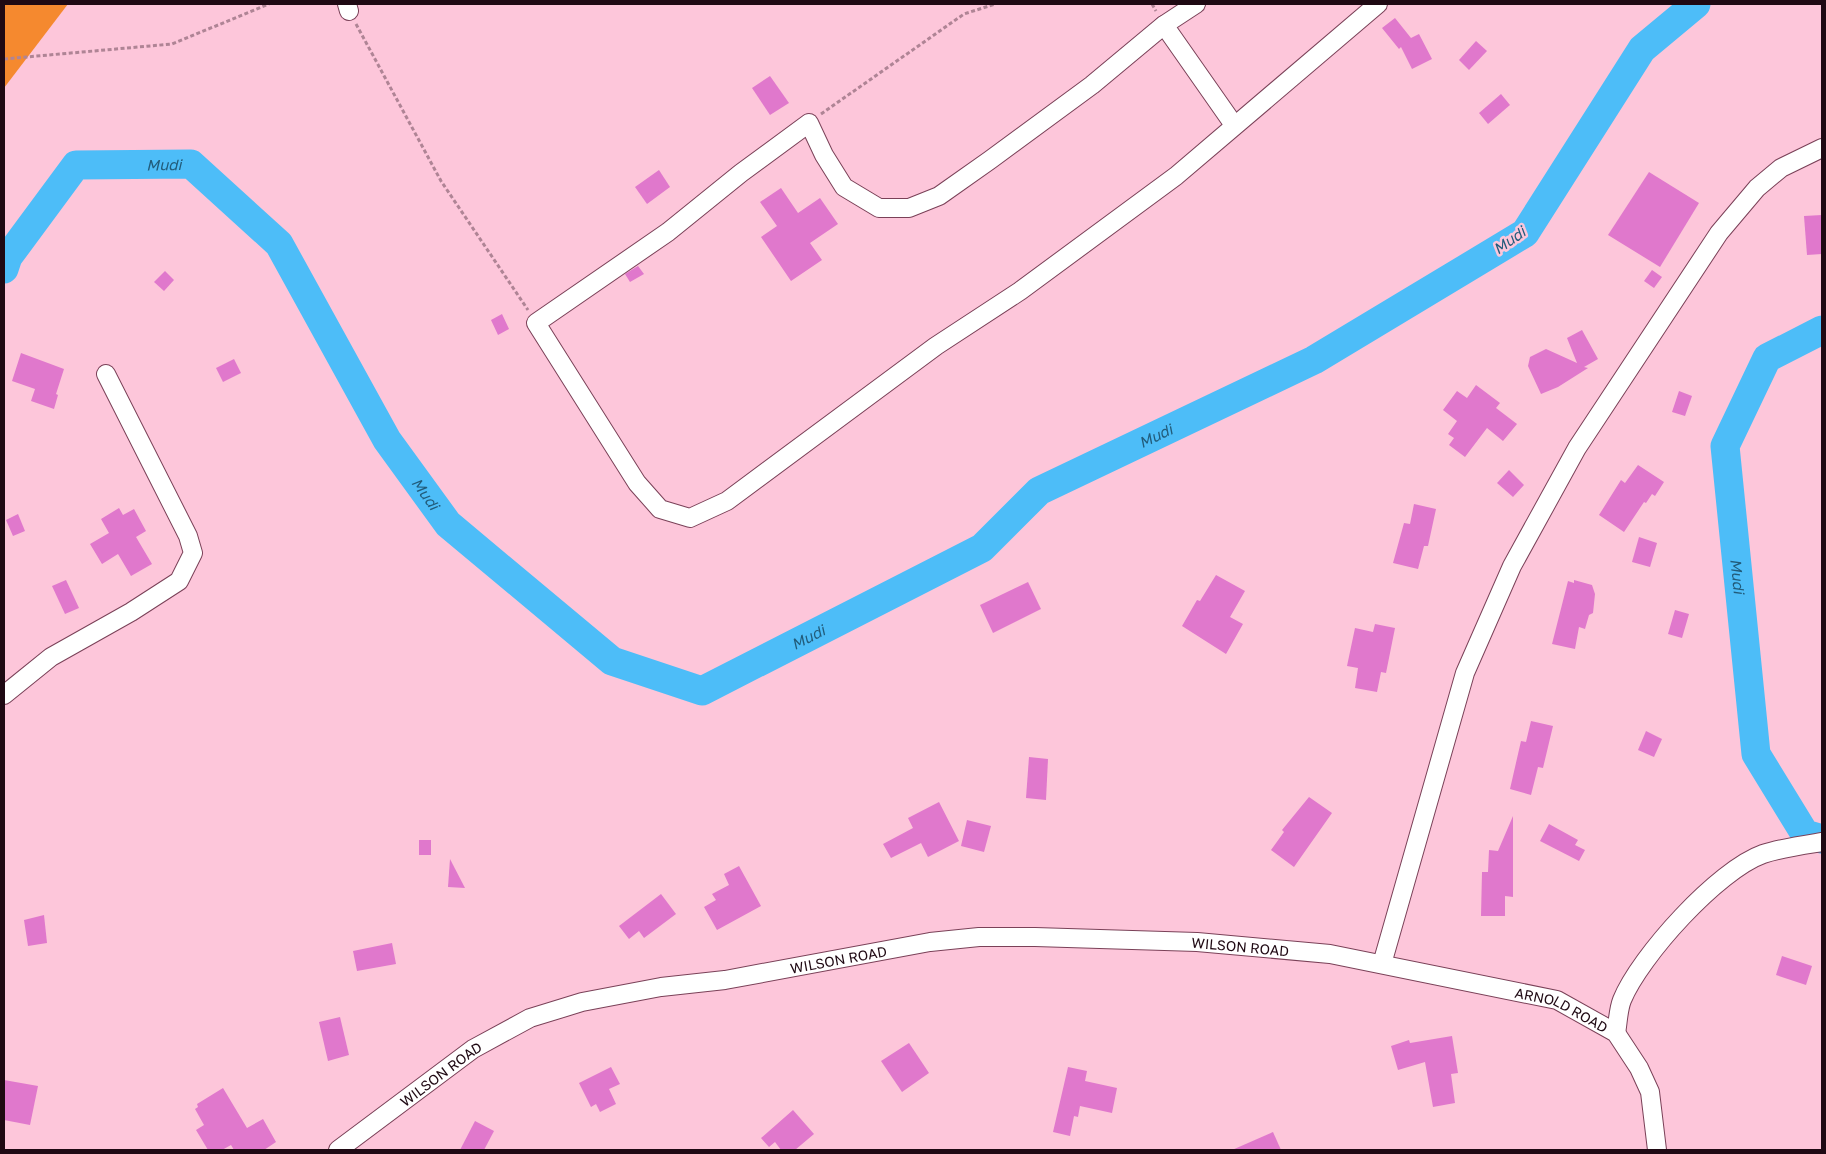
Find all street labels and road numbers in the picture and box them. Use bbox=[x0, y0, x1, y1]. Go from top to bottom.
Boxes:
street label: WILSON ROAD bbox=[1191, 933, 1290, 959]
street label: WILSON ROAD bbox=[789, 942, 888, 976]
street label: ARNOLD ROAD bbox=[1513, 983, 1611, 1035]
street label: WILSON ROAD bbox=[396, 1038, 484, 1109]

